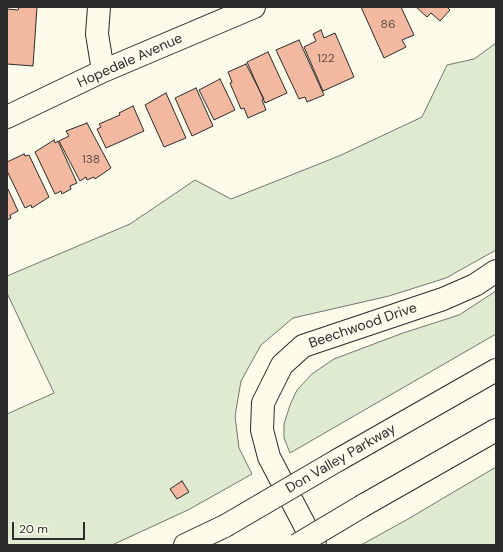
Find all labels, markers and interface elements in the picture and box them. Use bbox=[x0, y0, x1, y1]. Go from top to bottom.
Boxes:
house number: 86 bbox=[381, 18, 395, 32]
street label: Hopedale Avenue bbox=[75, 30, 185, 92]
house number: 122 bbox=[317, 52, 335, 66]
house number: 138 bbox=[82, 153, 100, 167]
street label: Beechwood Drive bbox=[307, 300, 419, 352]
street label: Don Valley Parkway bbox=[283, 421, 399, 497]
scale bar bbox=[14, 514, 87, 540]
text: 20 m bbox=[19, 521, 48, 537]

